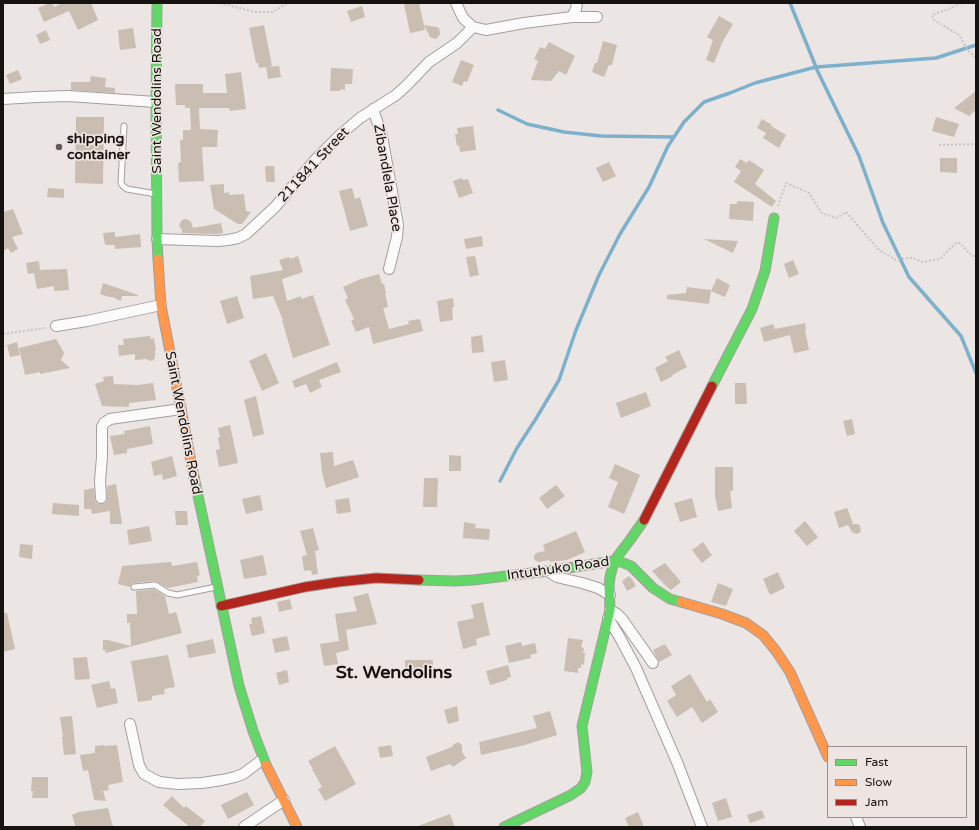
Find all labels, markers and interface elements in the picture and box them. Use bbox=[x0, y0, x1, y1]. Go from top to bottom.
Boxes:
street label: Saint Wendolins Road bbox=[149, 28, 165, 174]
street label: Zibandlela Place bbox=[369, 123, 405, 233]
street label: 211841 Street bbox=[275, 124, 353, 206]
place label: shipping container bbox=[67, 131, 130, 164]
marker: shipping container bbox=[54, 142, 64, 152]
street label: Saint Wendolins Road bbox=[161, 350, 205, 496]
street label: Intuthuko Road bbox=[506, 553, 610, 585]
district label: St. Wendolins bbox=[336, 662, 452, 684]
legend bbox=[827, 746, 967, 818]
text: Fast bbox=[865, 755, 888, 769]
text: Slow bbox=[865, 775, 892, 789]
text: Jam bbox=[865, 795, 888, 809]

